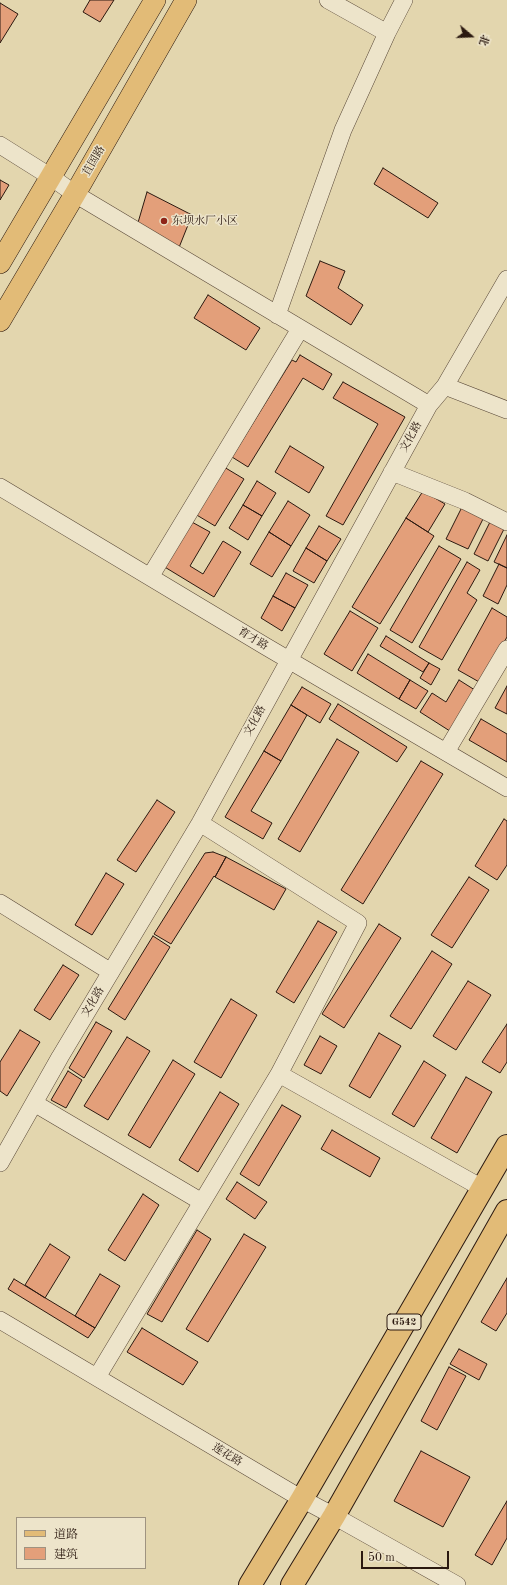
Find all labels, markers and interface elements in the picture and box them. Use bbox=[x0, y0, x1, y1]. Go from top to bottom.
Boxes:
north arrow bbox=[451, 16, 491, 56]
text: 北 bbox=[476, 33, 490, 47]
street label: 苴国路 bbox=[80, 143, 108, 179]
place label: 东坝水厂小区 bbox=[172, 214, 238, 228]
marker: 东坝水厂小区 bbox=[159, 216, 169, 226]
street label: 文化路 bbox=[397, 419, 425, 455]
street label: 育才路 bbox=[235, 625, 271, 653]
street label: 文化路 bbox=[241, 703, 269, 739]
street label: 文化路 bbox=[79, 984, 107, 1020]
road number: G542 bbox=[387, 1314, 421, 1330]
street label: 莲花路 bbox=[209, 1441, 245, 1469]
legend bbox=[16, 1517, 146, 1569]
text: 道路 bbox=[54, 1529, 78, 1541]
scale bar bbox=[363, 1543, 451, 1569]
text: 建筑 bbox=[54, 1549, 78, 1561]
text: 50 m bbox=[368, 1552, 395, 1564]

